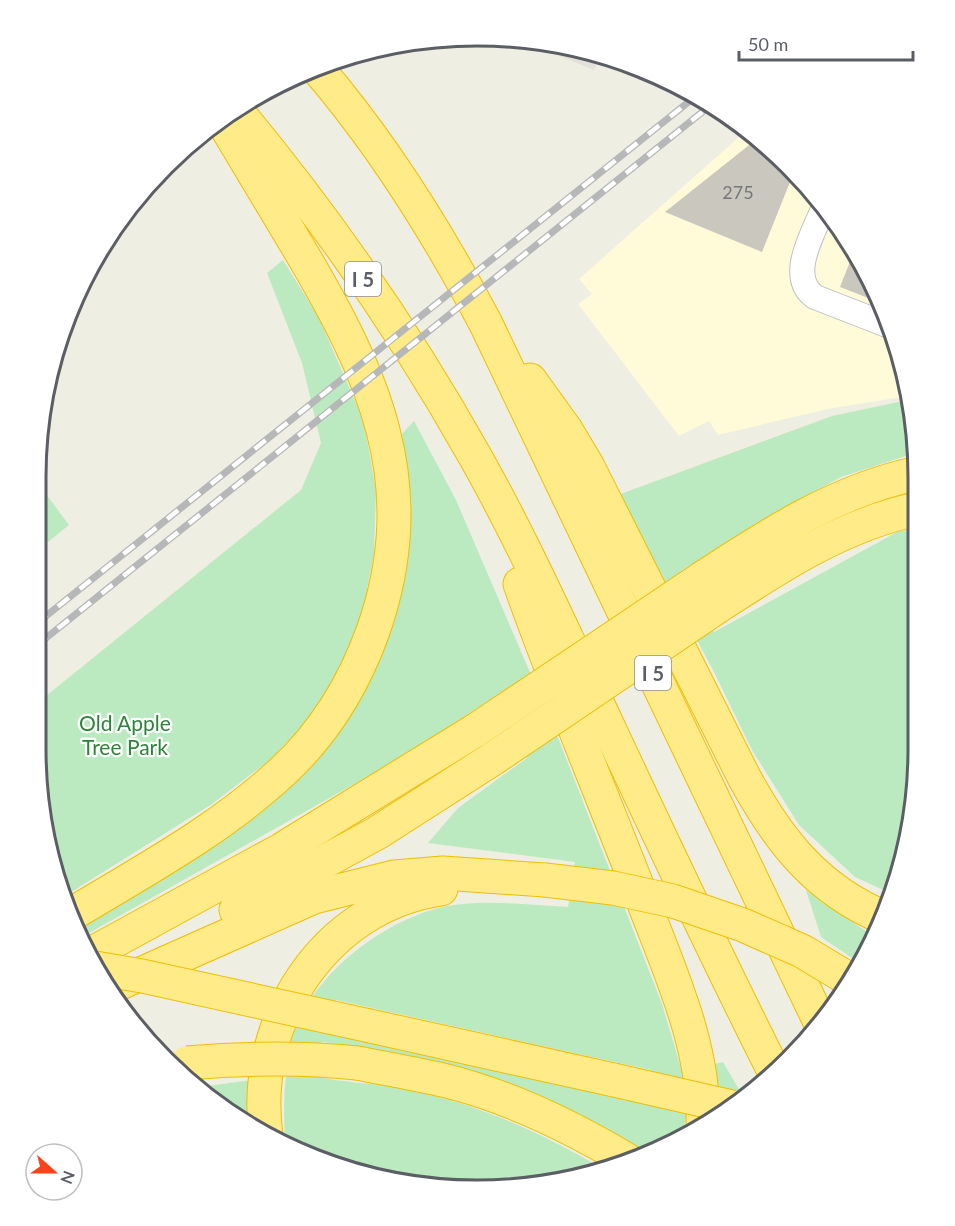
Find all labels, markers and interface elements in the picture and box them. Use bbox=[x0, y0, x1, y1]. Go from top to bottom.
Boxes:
scale bar bbox=[739, 24, 913, 62]
text: 50 m bbox=[748, 33, 788, 55]
house number: 275 bbox=[722, 181, 754, 203]
road number: I 5 bbox=[345, 262, 381, 296]
road number: I 5 bbox=[635, 656, 671, 690]
park label: Old Apple Tree Park bbox=[79, 710, 171, 759]
north arrow bbox=[24, 1142, 84, 1202]
text: N bbox=[57, 1168, 80, 1187]

